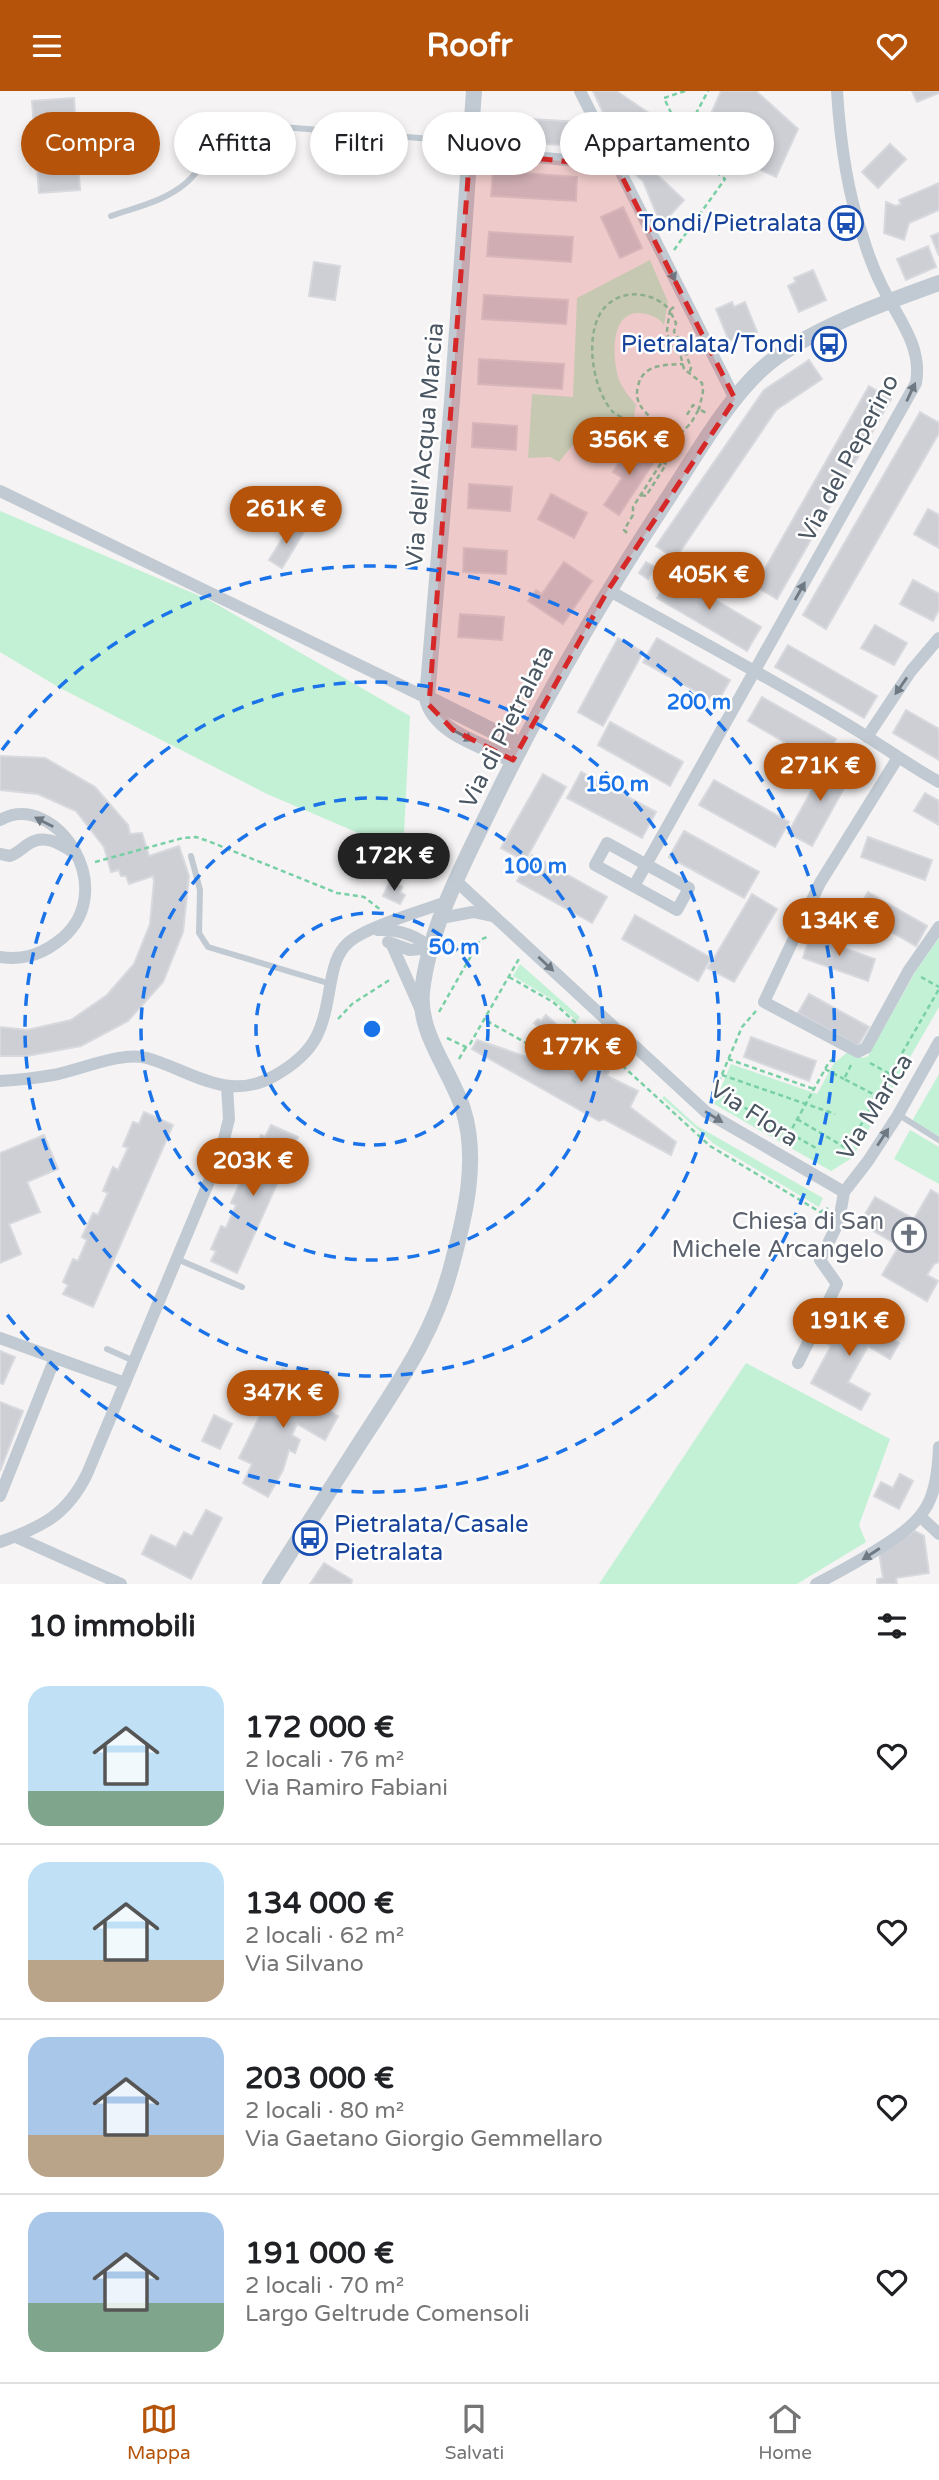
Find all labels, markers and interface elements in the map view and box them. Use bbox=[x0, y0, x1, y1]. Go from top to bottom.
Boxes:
icon: menu bbox=[28, 27, 66, 65]
text: Roofr bbox=[426, 27, 513, 65]
icon: heart bbox=[873, 27, 911, 65]
chip: Compra bbox=[21, 112, 160, 175]
chip: Affitta bbox=[174, 112, 296, 175]
chip: Filtri bbox=[310, 112, 408, 175]
chip: Nuovo bbox=[422, 112, 546, 175]
chip: Appartamento bbox=[560, 112, 774, 175]
bus stop icon: Tondi/Pietralata bbox=[827, 204, 865, 242]
place label: Tondi/Pietralata bbox=[639, 209, 822, 238]
one-way arrow bbox=[665, 262, 676, 282]
street label: Via dell'Acqua Marcia bbox=[400, 321, 450, 569]
bus stop icon: Pietralata/Tondi bbox=[810, 325, 848, 363]
place label: Pietralata/Tondi bbox=[621, 330, 804, 359]
street label: Via del Peperino bbox=[793, 369, 905, 547]
one-way arrow bbox=[905, 382, 917, 402]
pin: 356K € bbox=[572, 417, 686, 477]
text: 356K € bbox=[589, 426, 669, 454]
pin: 261K € bbox=[229, 487, 343, 546]
text: 261K € bbox=[246, 495, 326, 523]
pin: 405K € bbox=[652, 553, 766, 612]
text: 405K € bbox=[669, 561, 749, 589]
one-way arrow bbox=[794, 581, 806, 601]
street label: Via di Pietralata bbox=[454, 641, 560, 813]
one-way arrow bbox=[895, 676, 908, 695]
text: 200 m bbox=[667, 690, 731, 715]
one-way arrow bbox=[454, 729, 474, 741]
pin: 271K € bbox=[763, 743, 877, 803]
text: 271K € bbox=[780, 752, 860, 780]
text: 150 m bbox=[585, 772, 649, 797]
one-way arrow bbox=[34, 816, 54, 827]
pin: 172K € bbox=[337, 833, 451, 893]
text: 172K € bbox=[354, 842, 434, 870]
text: 100 m bbox=[503, 854, 567, 879]
pin: 134K € bbox=[782, 899, 896, 958]
text: 134K € bbox=[799, 907, 879, 935]
text: 50 m bbox=[428, 935, 480, 960]
one-way arrow bbox=[537, 956, 555, 972]
centre of rings bbox=[360, 1017, 384, 1041]
pin: 177K € bbox=[524, 1025, 638, 1084]
text: 177K € bbox=[541, 1033, 621, 1061]
street label: Via Marica bbox=[831, 1048, 919, 1166]
street label: Via Flora bbox=[704, 1075, 804, 1153]
one-way arrow bbox=[705, 1110, 724, 1123]
one-way arrow bbox=[877, 1127, 890, 1147]
pin: 203K € bbox=[196, 1139, 310, 1198]
text: 203K € bbox=[213, 1147, 293, 1175]
place label: Chiesa di San Michele Arcangelo bbox=[672, 1207, 884, 1264]
church icon: Chiesa di San Michele Arcangelo bbox=[890, 1216, 928, 1254]
pin: 191K € bbox=[792, 1299, 906, 1358]
text: 191K € bbox=[809, 1307, 889, 1335]
pin: 347K € bbox=[226, 1371, 340, 1430]
text: 347K € bbox=[243, 1379, 323, 1407]
place label: Pietralata/Casale Pietralata bbox=[334, 1510, 529, 1567]
bus stop icon: Pietralata/Casale Pietralata bbox=[291, 1519, 329, 1557]
one-way arrow bbox=[861, 1547, 880, 1560]
icon: filters bbox=[873, 1607, 911, 1645]
text: 10 immobili bbox=[28, 1608, 196, 1645]
text: 172 000 € bbox=[245, 1709, 394, 1746]
icon: home bbox=[84, 1714, 168, 1798]
icon: heart bbox=[873, 1737, 911, 1775]
text: 2 locali · 76 m² bbox=[245, 1746, 404, 1774]
text: Via Ramiro Fabiani bbox=[245, 1774, 448, 1802]
text: 134 000 € bbox=[245, 1885, 394, 1922]
icon: home bbox=[84, 1890, 168, 1974]
icon: heart bbox=[873, 1913, 911, 1951]
text: 2 locali · 62 m² bbox=[245, 1922, 404, 1950]
text: Via Silvano bbox=[245, 1950, 364, 1978]
text: 203 000 € bbox=[245, 2060, 394, 2097]
icon: home bbox=[84, 2065, 168, 2149]
icon: heart bbox=[873, 2088, 911, 2126]
text: 2 locali · 80 m² bbox=[245, 2097, 404, 2125]
text: Via Gaetano Giorgio Gemmellaro bbox=[245, 2125, 603, 2153]
text: 191 000 € bbox=[245, 2235, 394, 2272]
icon: home bbox=[84, 2240, 168, 2324]
icon: heart bbox=[873, 2263, 911, 2301]
text: 2 locali · 70 m² bbox=[245, 2272, 404, 2300]
text: Largo Geltrude Comensoli bbox=[245, 2300, 530, 2328]
tab: Mappa bbox=[127, 2400, 191, 2464]
tab: Salvati bbox=[445, 2400, 504, 2464]
tab: Home bbox=[758, 2400, 812, 2464]

